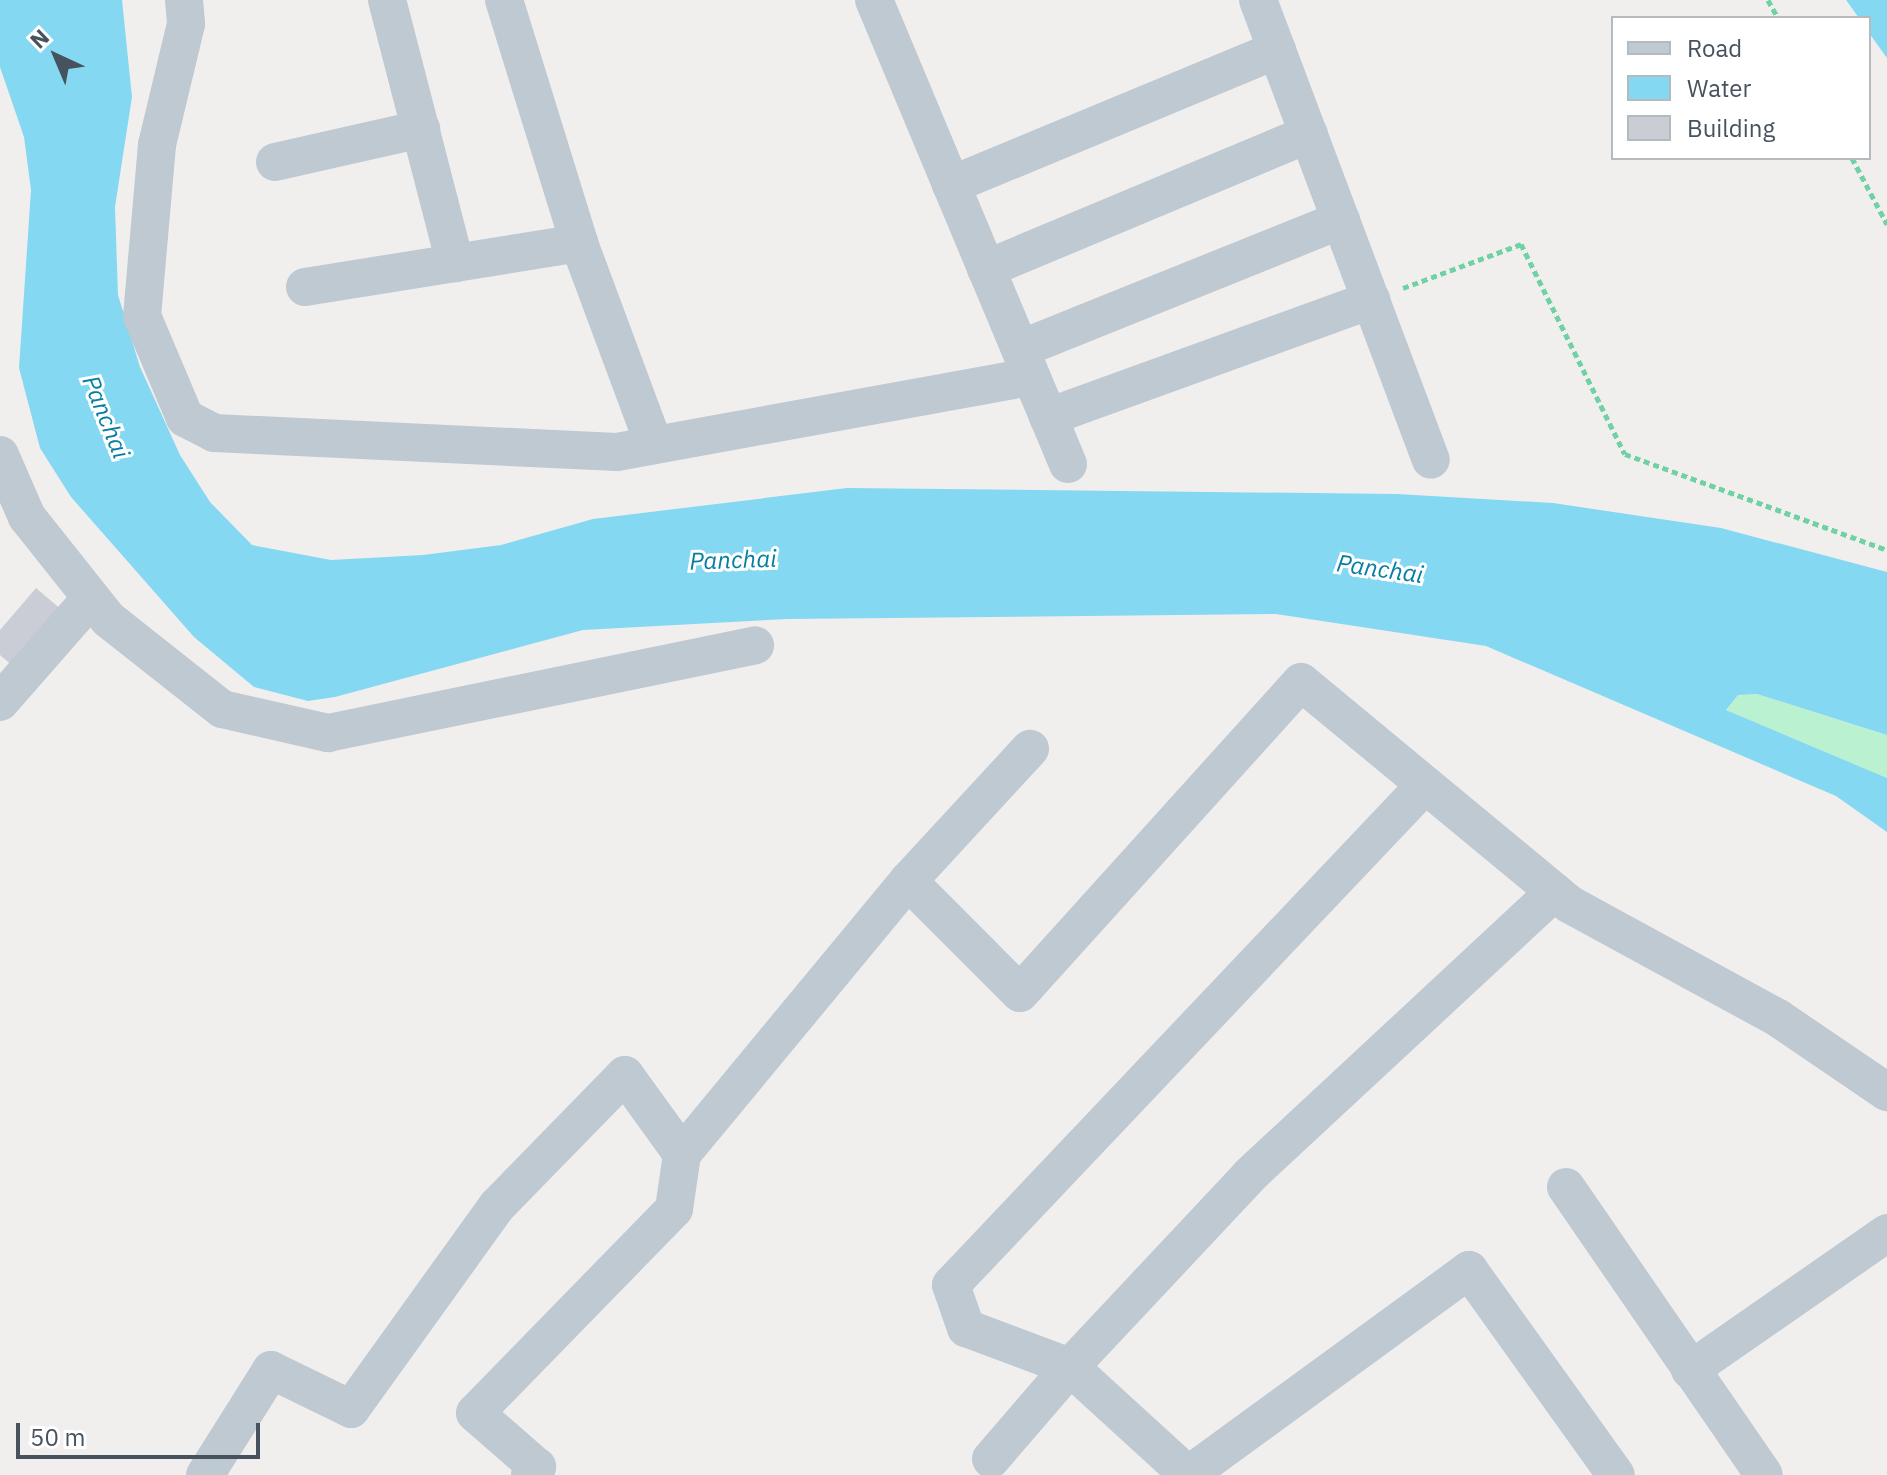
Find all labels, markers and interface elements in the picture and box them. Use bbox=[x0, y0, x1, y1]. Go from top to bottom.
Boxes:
north arrow bbox=[16, 16, 96, 96]
legend bbox=[1611, 16, 1871, 160]
text: N bbox=[23, 22, 55, 54]
text: Road bbox=[1687, 32, 1742, 64]
text: Water bbox=[1687, 72, 1751, 104]
text: Building bbox=[1687, 112, 1775, 144]
water label: Panchai bbox=[76, 371, 136, 463]
water label: Panchai bbox=[689, 544, 777, 576]
water label: Panchai bbox=[1335, 549, 1425, 589]
scale bar bbox=[20, 1407, 264, 1457]
text: 50 m bbox=[30, 1421, 85, 1453]

